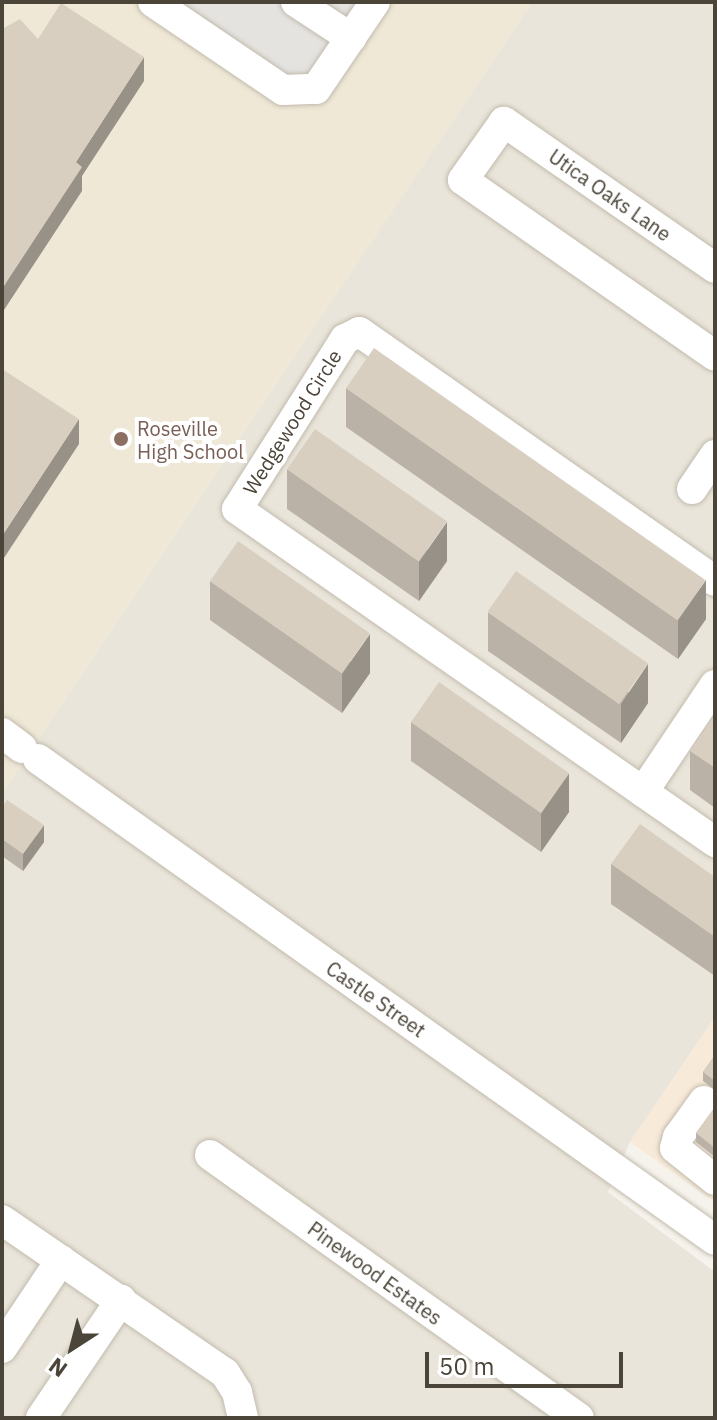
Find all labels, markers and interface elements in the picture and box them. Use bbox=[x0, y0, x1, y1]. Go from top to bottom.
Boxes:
street label: Utica Oaks Lane bbox=[544, 144, 676, 246]
street label: Wedgewood Circle bbox=[238, 345, 346, 499]
place label: Roseville High School bbox=[137, 416, 244, 463]
marker: Roseville High School bbox=[112, 430, 130, 448]
street label: Castle Street bbox=[322, 956, 430, 1042]
street label: Pinewood Estates bbox=[303, 1216, 447, 1330]
north arrow bbox=[32, 1308, 112, 1388]
scale bar bbox=[429, 1336, 627, 1386]
text: 50 m bbox=[439, 1350, 494, 1382]
text: N bbox=[43, 1351, 73, 1384]

